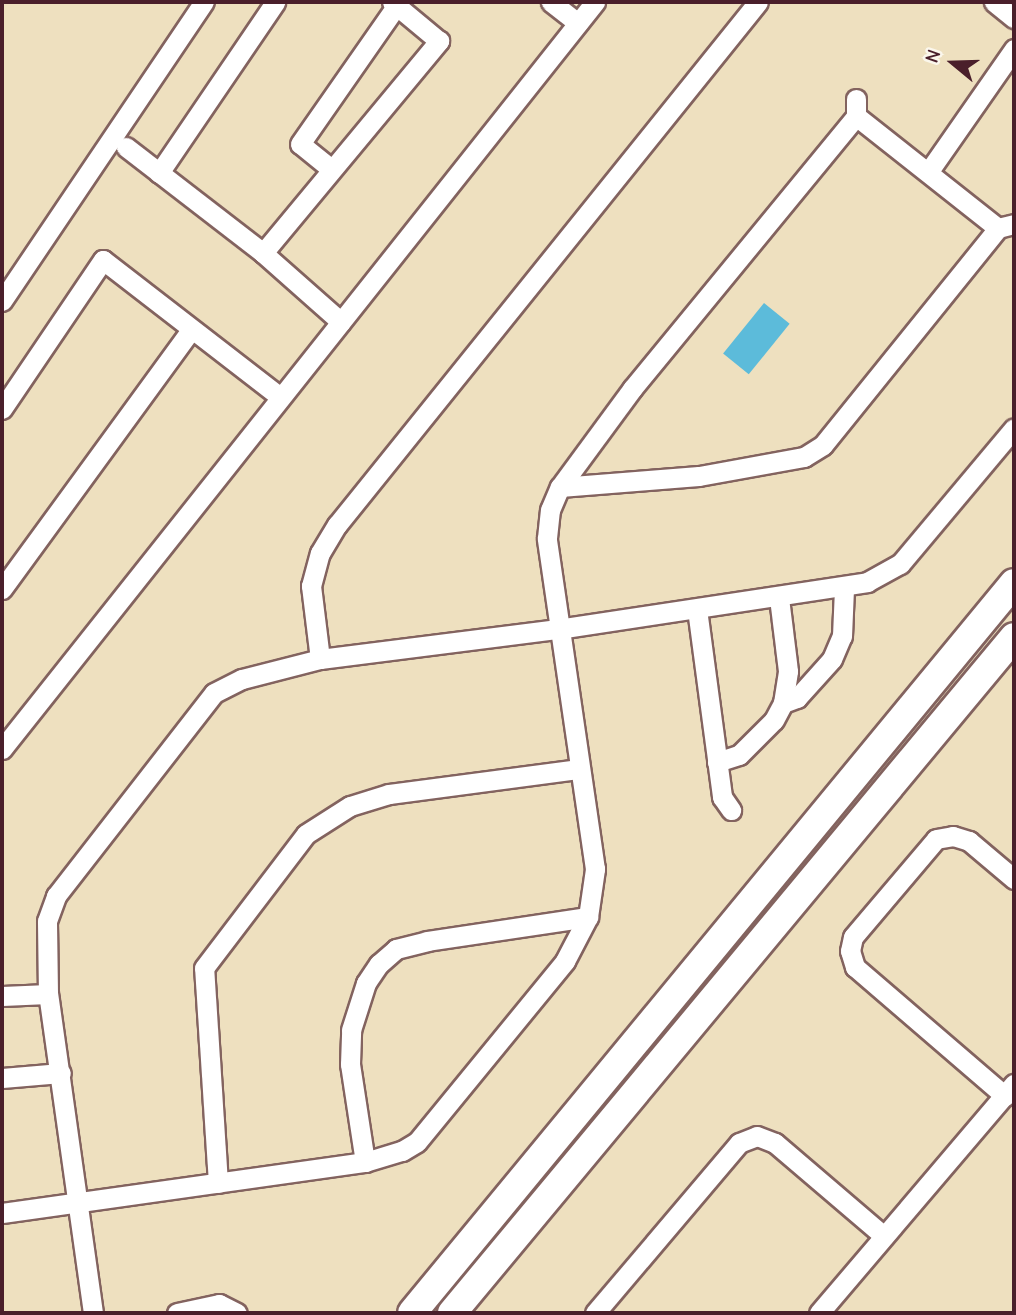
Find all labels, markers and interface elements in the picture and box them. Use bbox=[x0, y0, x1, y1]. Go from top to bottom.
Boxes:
north arrow bbox=[918, 28, 988, 98]
text: N bbox=[921, 47, 946, 66]

